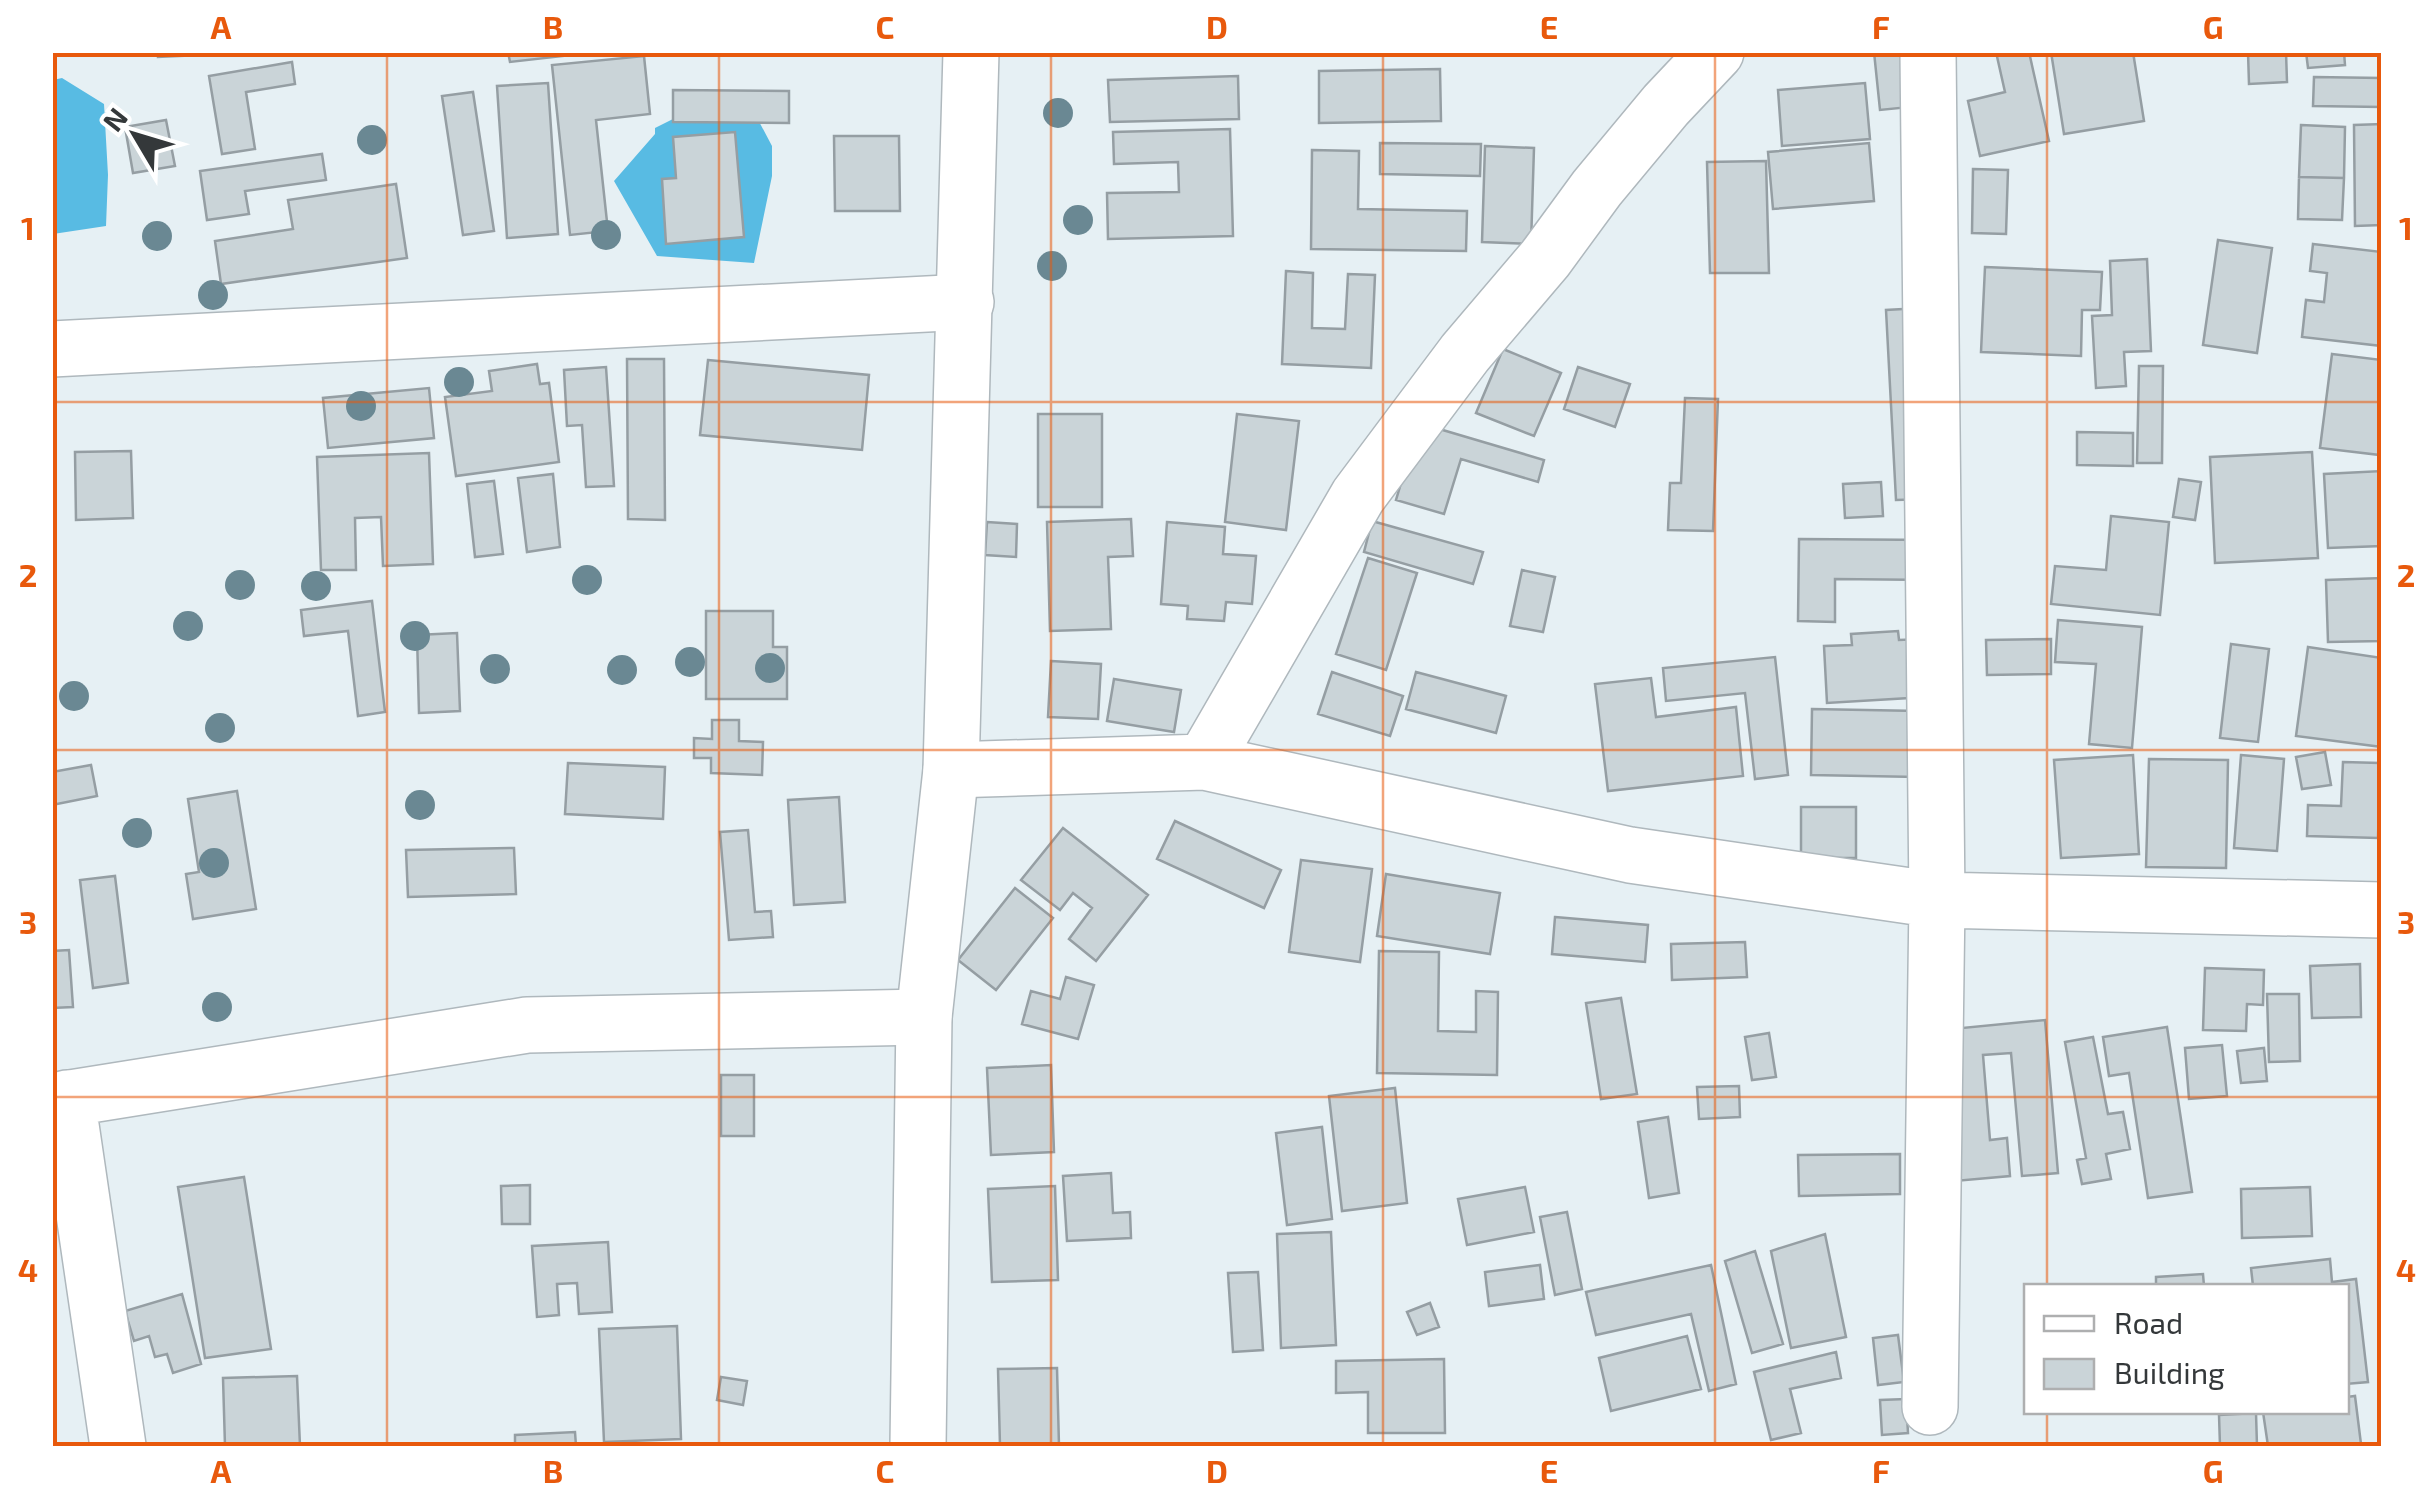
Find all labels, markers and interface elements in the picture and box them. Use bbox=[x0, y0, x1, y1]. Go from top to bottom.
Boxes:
text: A bbox=[211, 7, 232, 45]
text: B bbox=[543, 7, 563, 45]
text: C bbox=[876, 7, 894, 45]
text: D bbox=[1206, 7, 1228, 45]
text: E bbox=[1540, 7, 1558, 45]
text: F bbox=[1872, 7, 1890, 45]
text: G bbox=[2203, 7, 2223, 45]
north arrow bbox=[85, 85, 185, 185]
text: N bbox=[95, 101, 134, 137]
text: 1 bbox=[21, 208, 35, 246]
text: 1 bbox=[2399, 208, 2413, 246]
text: 2 bbox=[19, 555, 37, 593]
text: 2 bbox=[2397, 555, 2415, 593]
text: 3 bbox=[19, 902, 37, 940]
text: 3 bbox=[2397, 902, 2415, 940]
text: 4 bbox=[18, 1250, 38, 1288]
text: 4 bbox=[2396, 1250, 2416, 1288]
legend bbox=[2024, 1284, 2349, 1414]
text: Road bbox=[2114, 1304, 2183, 1340]
text: Building bbox=[2114, 1354, 2225, 1390]
text: A bbox=[211, 1451, 232, 1489]
text: B bbox=[543, 1451, 563, 1489]
text: C bbox=[876, 1451, 894, 1489]
text: D bbox=[1206, 1451, 1228, 1489]
text: E bbox=[1540, 1451, 1558, 1489]
text: F bbox=[1872, 1451, 1890, 1489]
text: G bbox=[2203, 1451, 2223, 1489]

